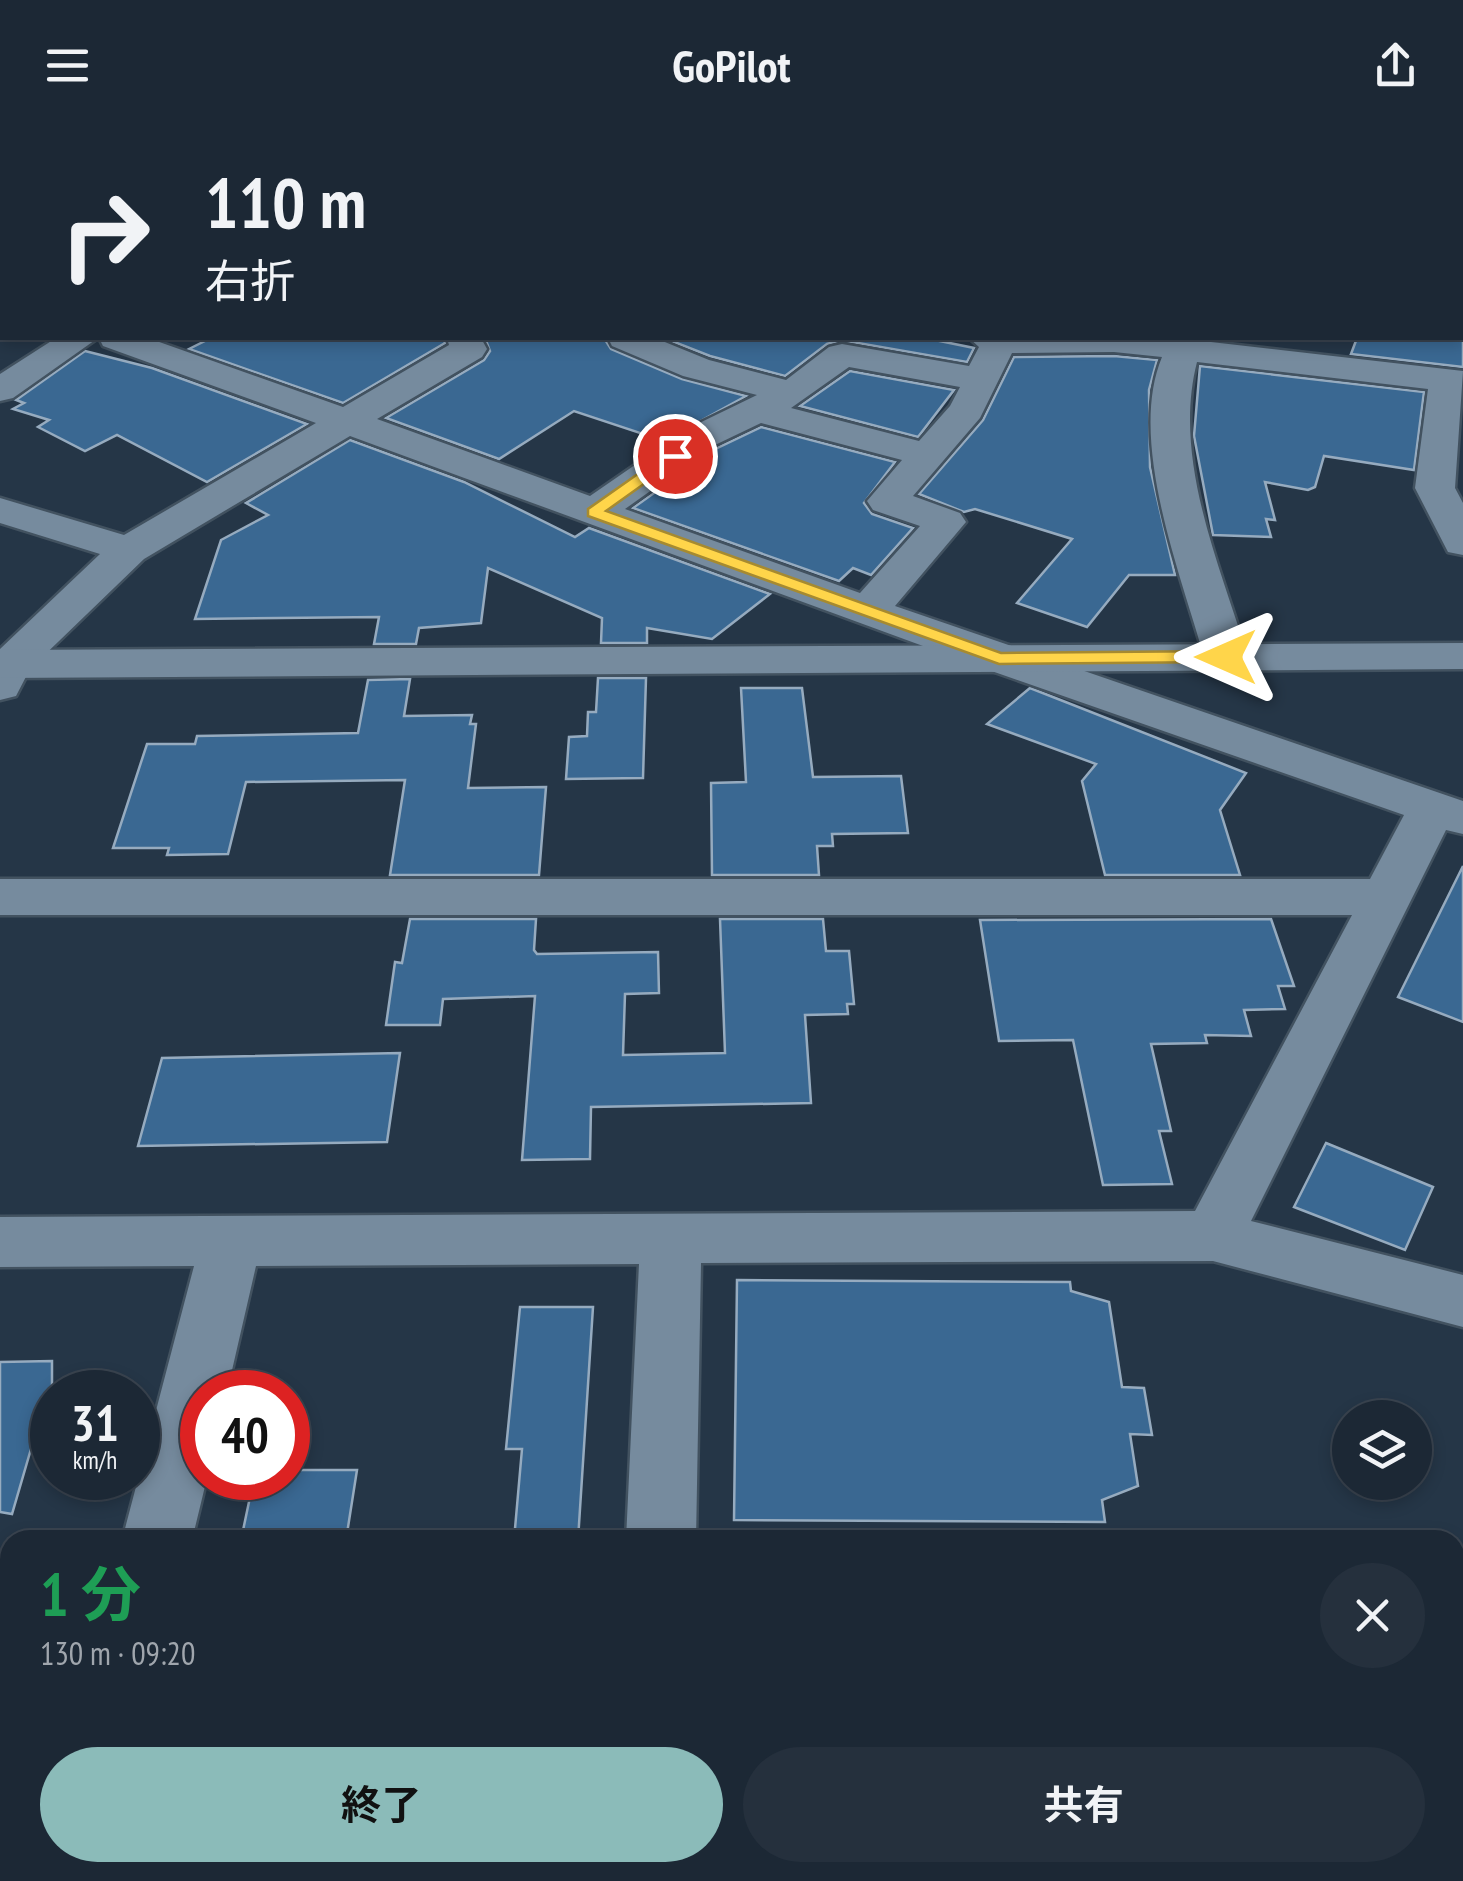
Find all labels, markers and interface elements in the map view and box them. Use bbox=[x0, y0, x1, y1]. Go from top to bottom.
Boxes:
text: GoPilot bbox=[672, 36, 791, 94]
icon: menu bbox=[40, 38, 95, 93]
icon: share bbox=[1368, 38, 1423, 93]
text: 110 m bbox=[205, 157, 366, 247]
icon: right bbox=[40, 170, 170, 300]
text: 右折 bbox=[205, 251, 295, 309]
pin bbox=[633, 414, 718, 499]
icon: arrive bbox=[648, 429, 703, 484]
position arrow bbox=[1174, 605, 1278, 709]
speed limit sign: 40 bbox=[180, 1370, 310, 1500]
text: 31 bbox=[71, 1390, 119, 1455]
map controls bbox=[1332, 1400, 1432, 1500]
button: layers bbox=[1332, 1400, 1432, 1500]
text: km/h bbox=[73, 1444, 117, 1476]
text: 1 分 bbox=[40, 1555, 141, 1633]
button: close bbox=[1320, 1563, 1425, 1668]
text: 130 m · 09:20 bbox=[40, 1632, 195, 1674]
button: 終了 bbox=[40, 1747, 723, 1862]
button: 共有 bbox=[743, 1747, 1425, 1862]

